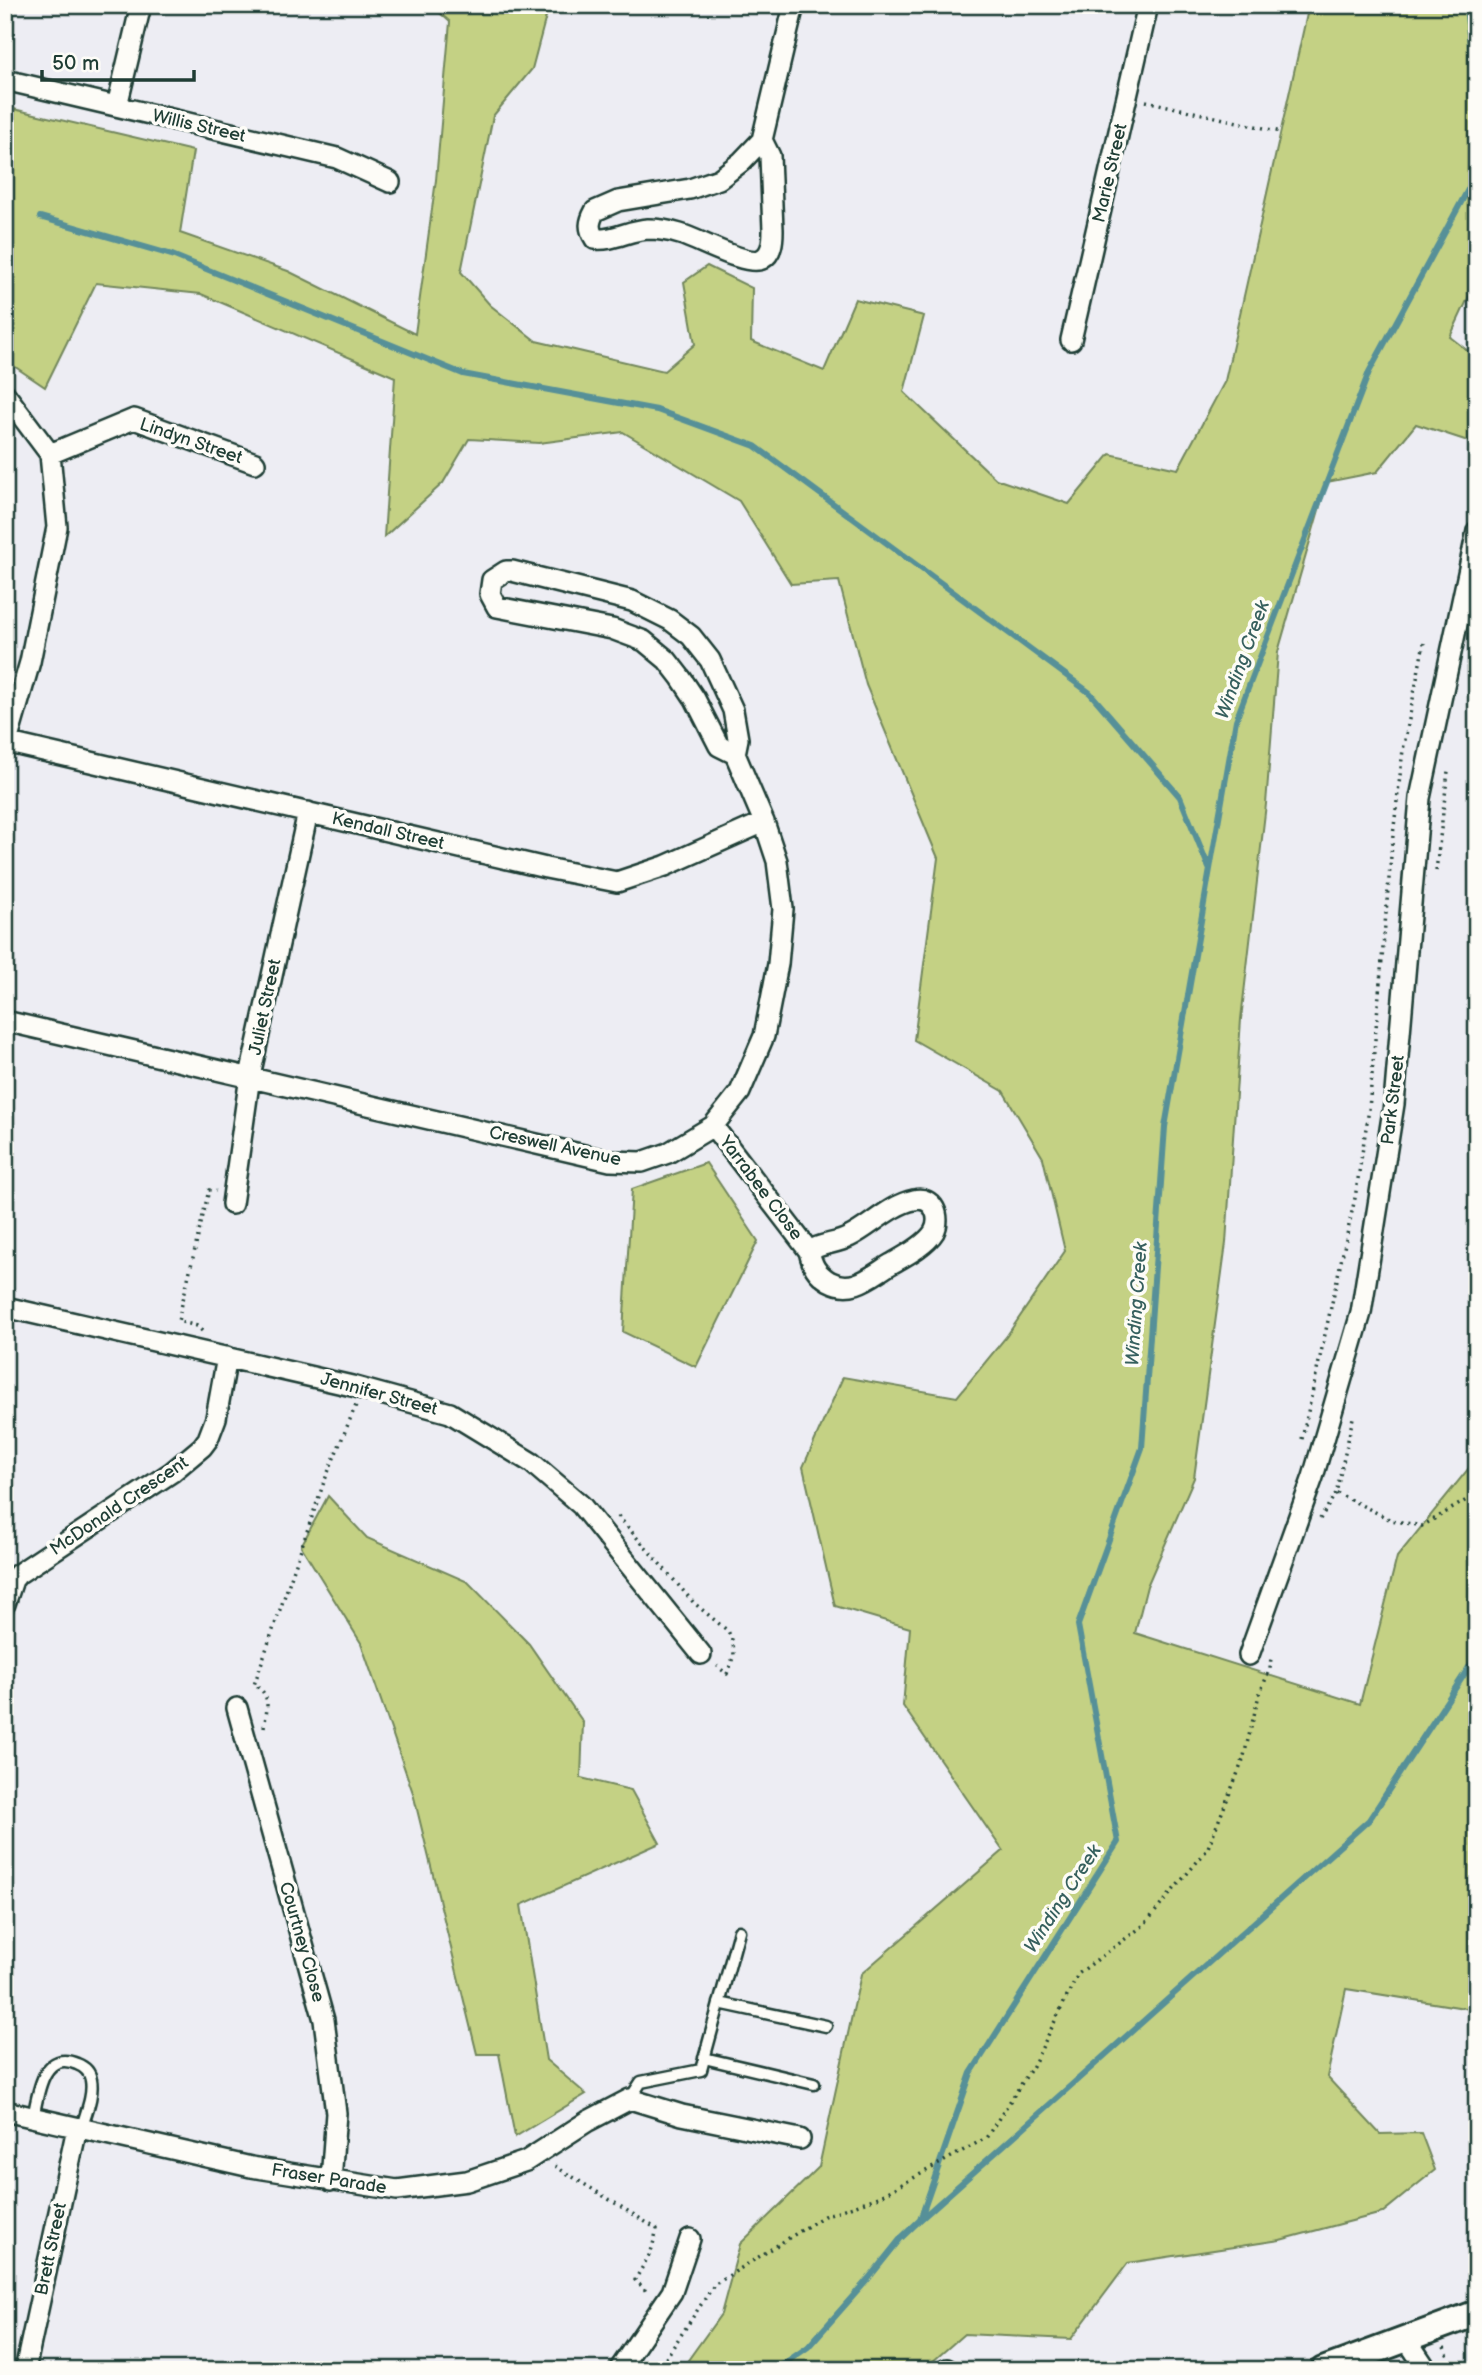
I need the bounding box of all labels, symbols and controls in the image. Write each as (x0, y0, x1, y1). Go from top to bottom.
scale bar (42, 38, 194, 82)
text: 50 m (52, 51, 99, 76)
street label: Willis Street (150, 105, 248, 147)
street label: Marie Street (1088, 121, 1132, 225)
street label: Lindyn Street (137, 414, 246, 469)
water label: Winding Creek (1211, 597, 1275, 722)
street label: Kendall Street (330, 808, 447, 854)
street label: Juliet Street (245, 957, 286, 1057)
street label: Park Street (1377, 1054, 1409, 1146)
street label: Creswell Avenue (487, 1122, 623, 1170)
street label: Yarrabee Close (714, 1131, 807, 1244)
water label: Winding Creek (1121, 1240, 1153, 1367)
street label: Jennifer Street (318, 1368, 440, 1420)
street label: McDonald Crescent (46, 1452, 192, 1560)
water label: Winding Creek (1019, 1840, 1107, 1957)
street label: Courtney Close (275, 1879, 329, 2005)
street label: Fraser Parade (270, 2160, 388, 2199)
street label: Brett Street (31, 2200, 71, 2297)

